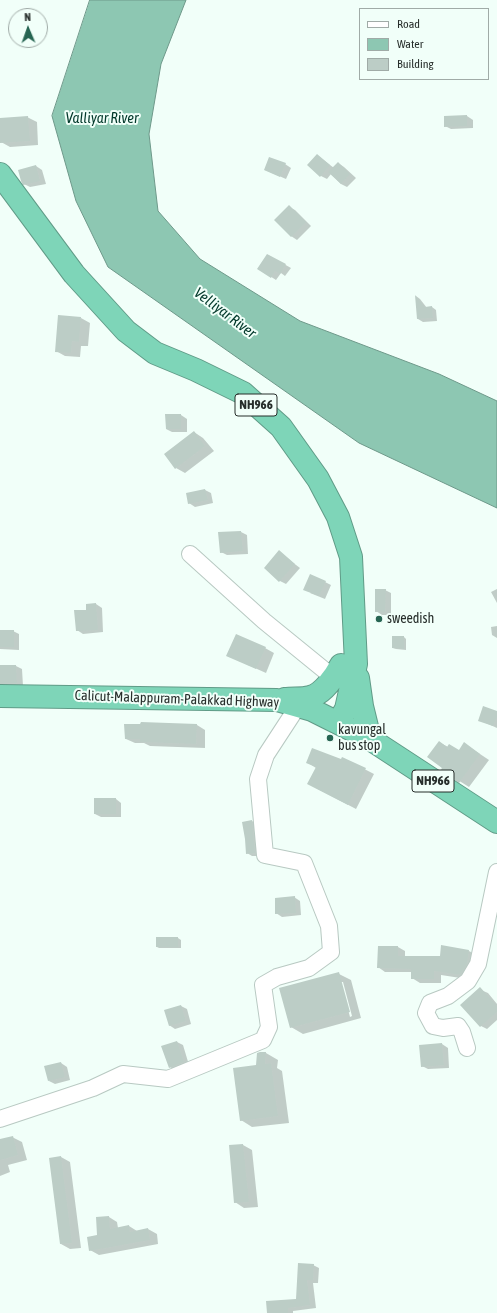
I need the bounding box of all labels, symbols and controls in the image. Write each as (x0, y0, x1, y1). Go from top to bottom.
north arrow (8, 8, 48, 48)
legend (359, 8, 489, 80)
text: N (24, 11, 31, 23)
text: Road (397, 17, 420, 31)
text: Water (397, 37, 423, 51)
text: Building (397, 57, 434, 71)
water label: Valliyar River (66, 109, 138, 127)
water label: Velliyar River (191, 284, 259, 342)
road number: NH966 (235, 394, 277, 416)
place label: sweedish (387, 611, 434, 627)
marker: sweedish (374, 614, 384, 624)
street label: Calicut-Malappuram-Palakkad Highway (74, 687, 280, 711)
place label: kavungal bus stop (338, 722, 386, 754)
marker: kavungal bus stop (325, 733, 335, 743)
road number: NH966 (412, 770, 454, 792)

